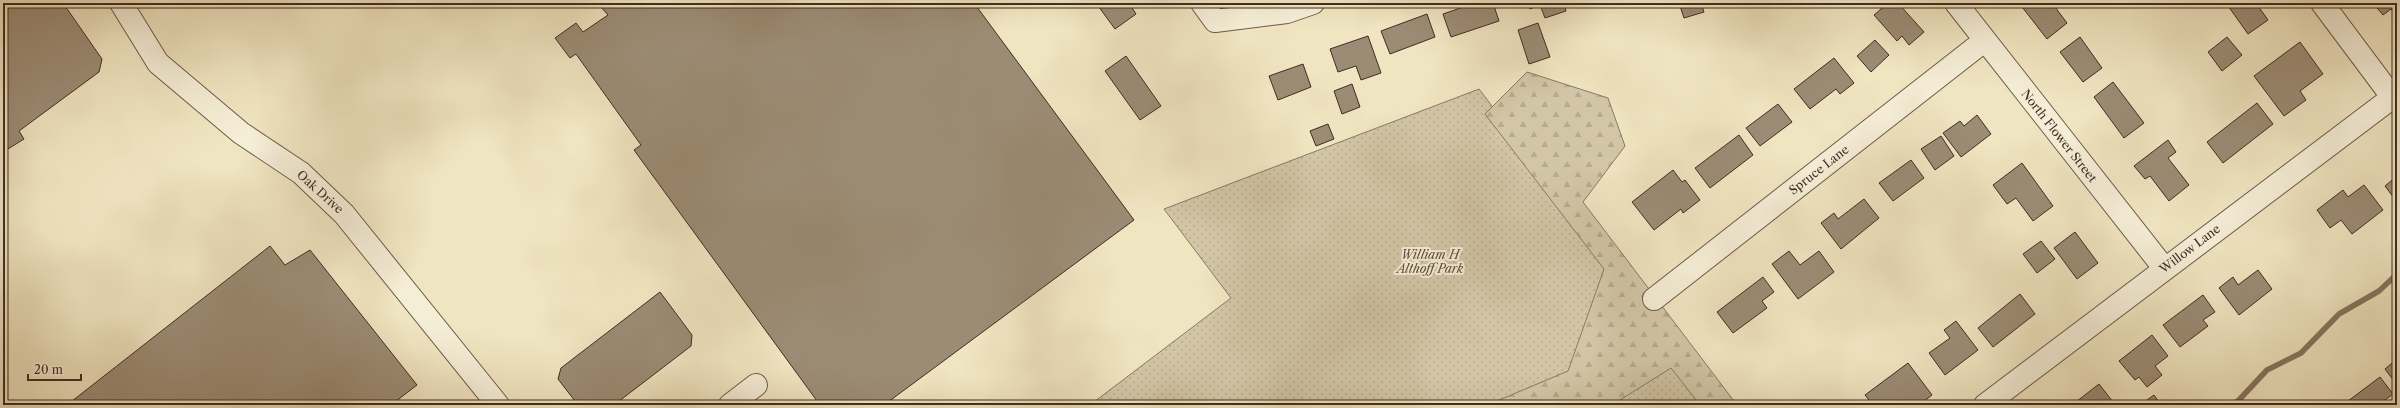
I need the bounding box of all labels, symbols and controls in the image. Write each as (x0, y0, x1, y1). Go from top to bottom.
street label: North Flower Street (2018, 86, 2101, 186)
street label: Spruce Lane (1786, 141, 1852, 198)
street label: Oak Drive (294, 167, 347, 217)
street label: Willow Lane (2156, 221, 2223, 277)
park label: William H Althoff Park (1395, 247, 1464, 276)
scale bar (28, 356, 81, 382)
text: 20 m (34, 362, 63, 377)

